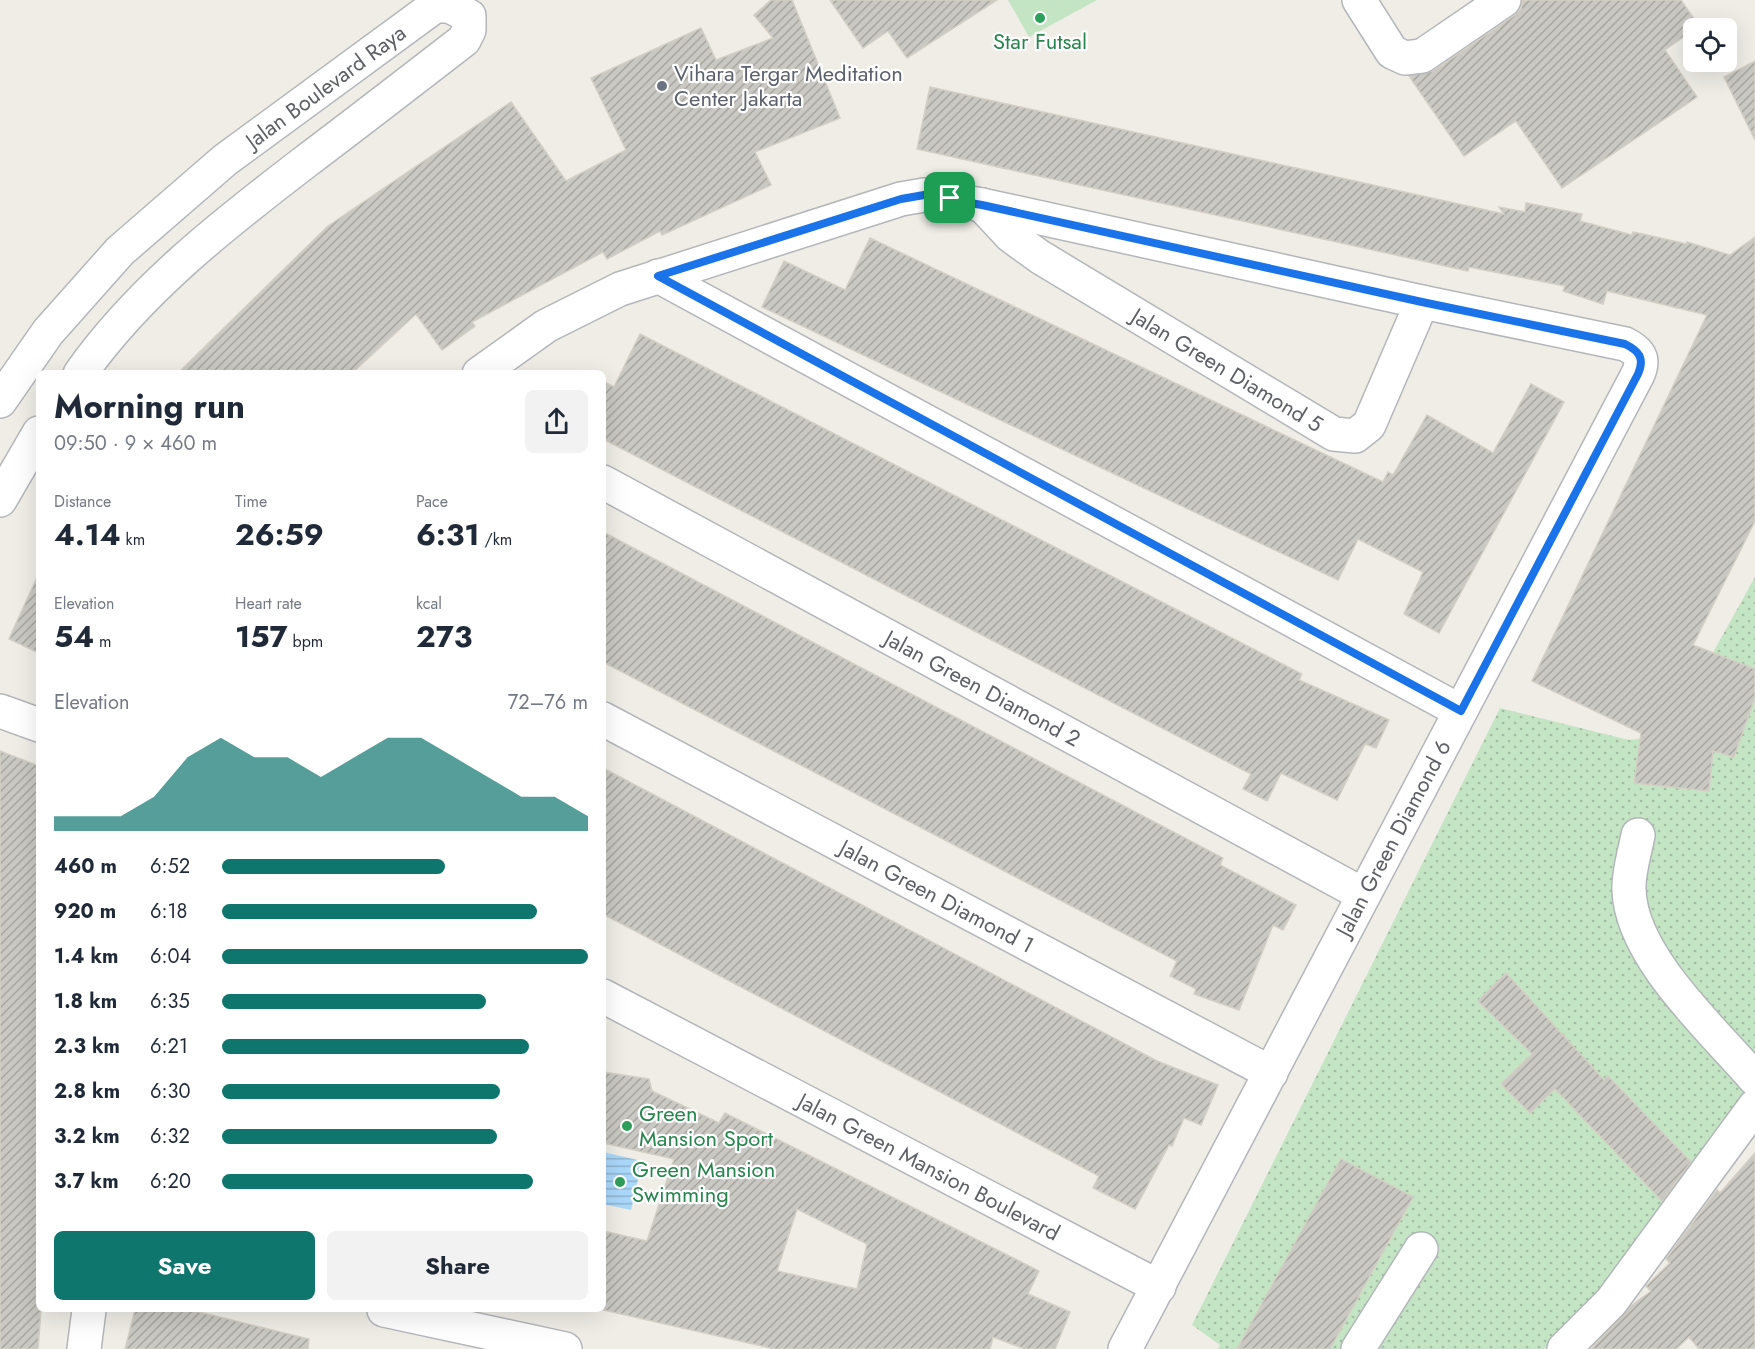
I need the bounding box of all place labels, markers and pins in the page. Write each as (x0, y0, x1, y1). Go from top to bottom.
marker: Star Futsal (1033, 11, 1047, 25)
place label: Star Futsal (993, 25, 1087, 57)
place label: Vihara Tergar Meditation Center Jakarta (674, 57, 903, 114)
marker: Vihara Tergar Meditation Center Jakarta (655, 79, 669, 93)
pin (924, 172, 975, 223)
place label: Green Mansion Sport (639, 1097, 774, 1154)
marker: Green Mansion Sport (620, 1119, 634, 1133)
place label: Green Mansion Swimming (632, 1153, 775, 1210)
marker: Green Mansion Swimming (613, 1175, 627, 1189)

